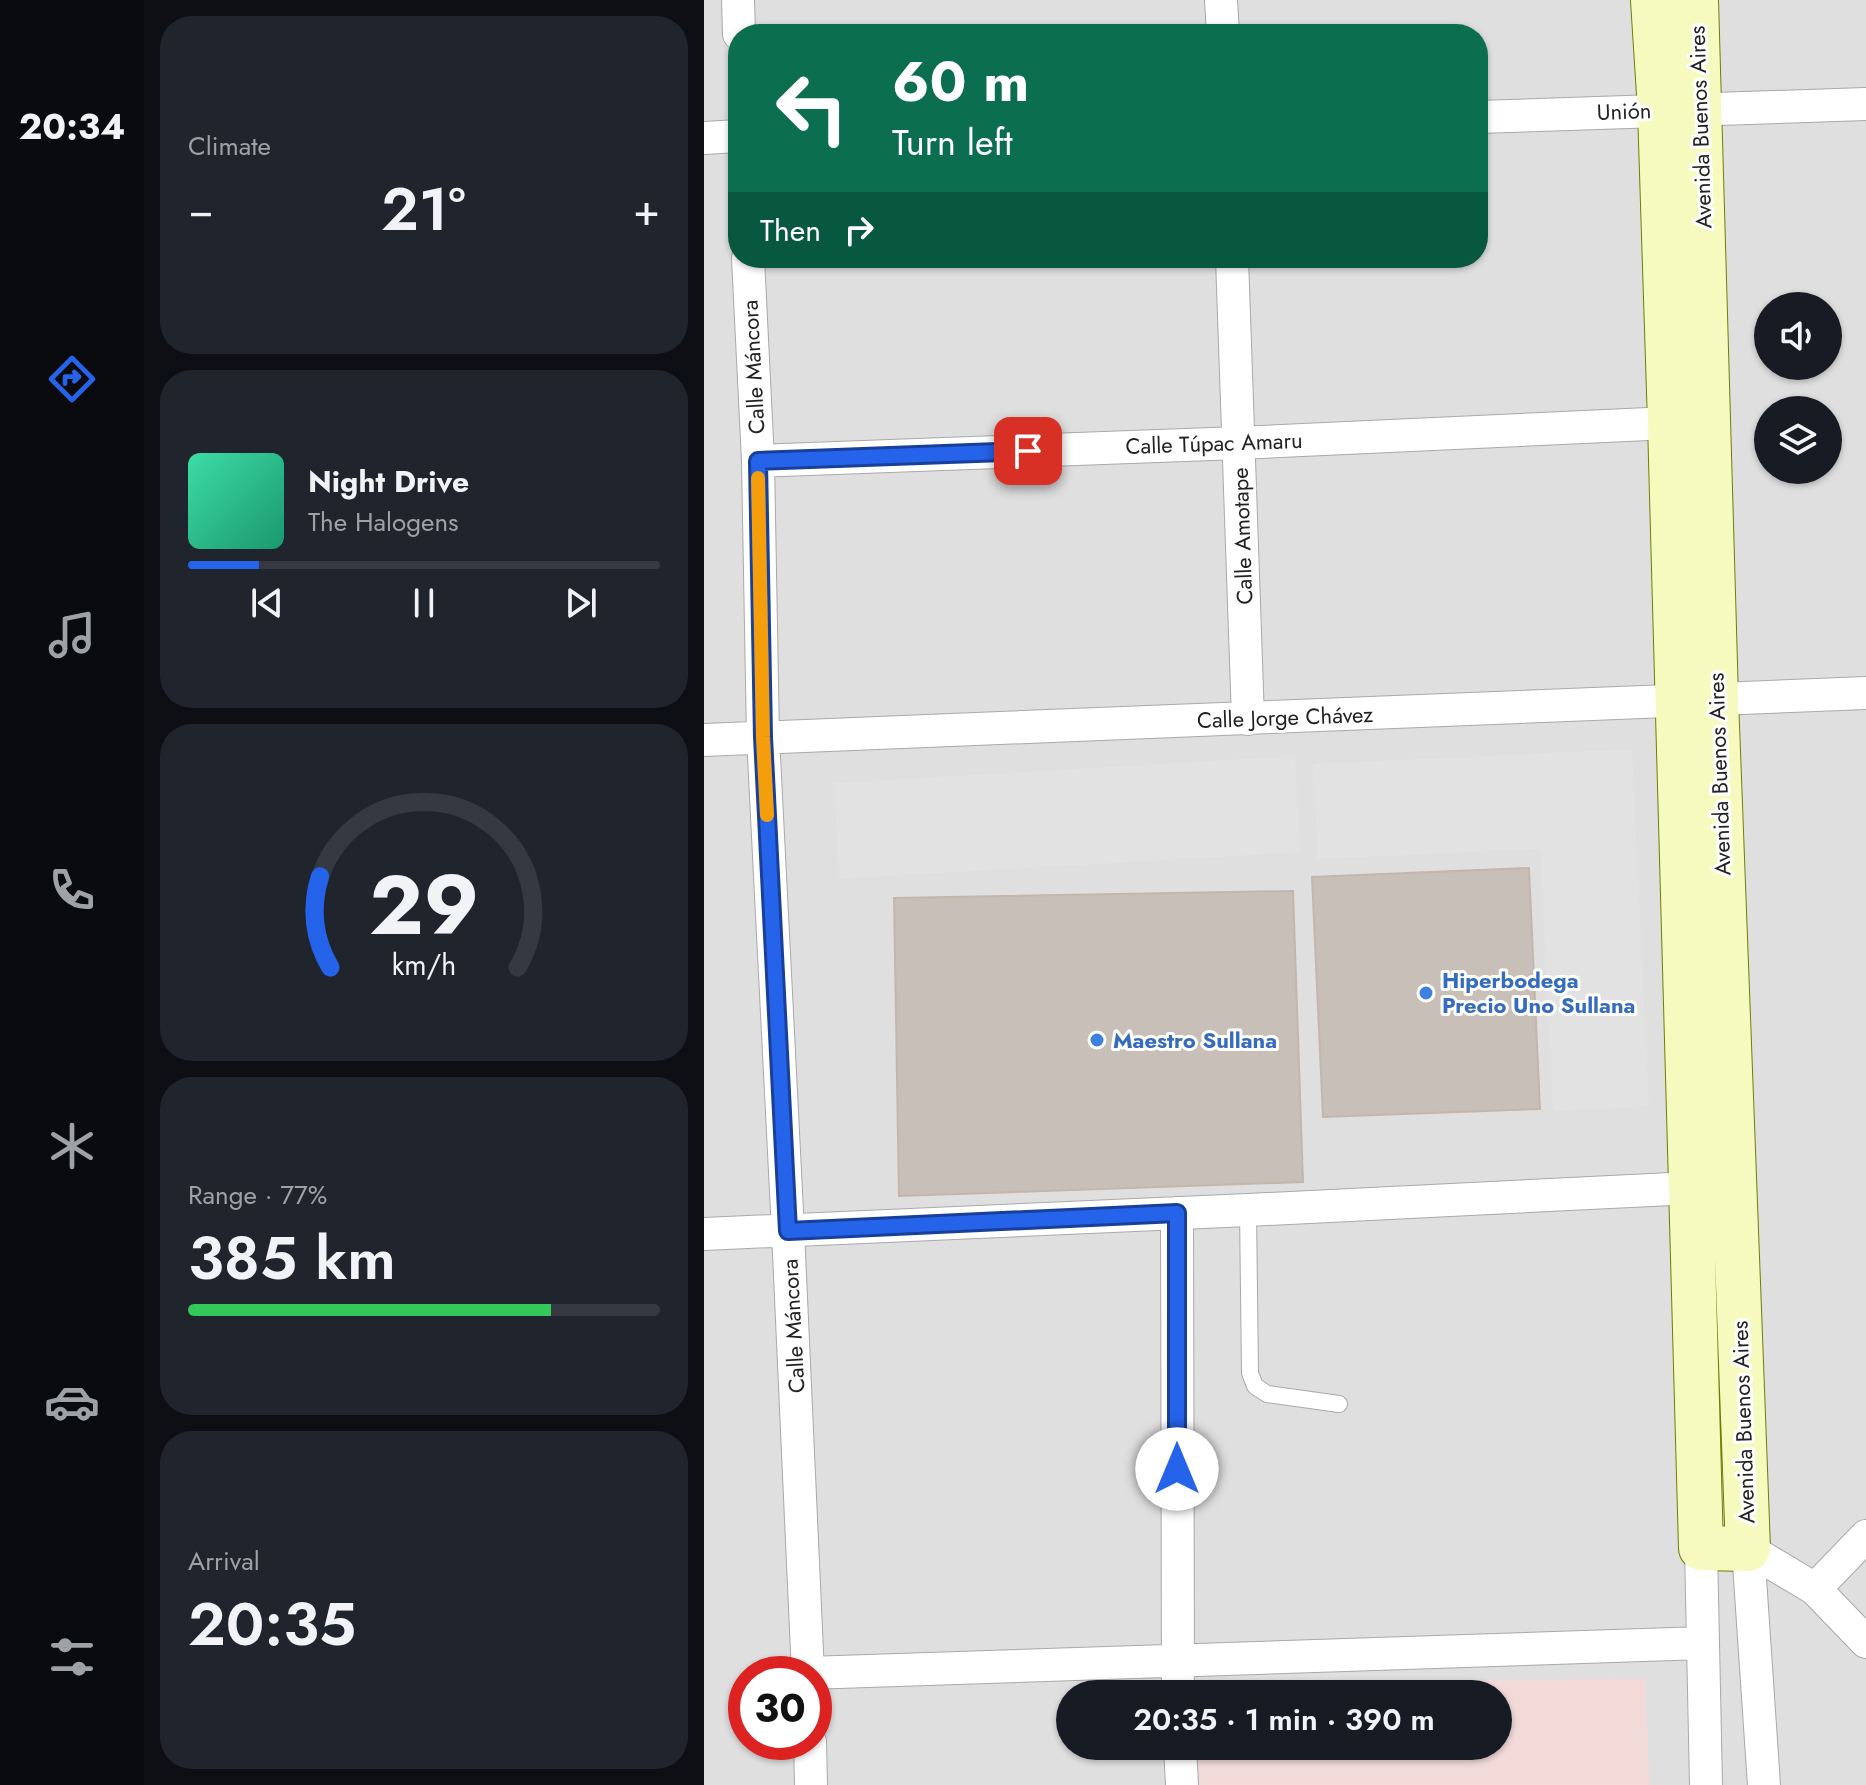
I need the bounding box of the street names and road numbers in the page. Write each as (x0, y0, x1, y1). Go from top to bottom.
street label: Avenida Buenos Aires (1680, 25, 1720, 229)
street label: Unión (1596, 94, 1652, 128)
street label: Calle Máncora (734, 299, 772, 435)
street label: Calle Túpac Amaru (1125, 424, 1303, 462)
street label: Calle Amotape (1224, 467, 1260, 605)
street label: Avenida Buenos Aires (1699, 672, 1739, 876)
street label: Calle Jorge Chávez (1196, 698, 1374, 736)
street label: Calle Máncora (774, 1258, 812, 1394)
street label: Avenida Buenos Aires (1723, 1320, 1763, 1524)

